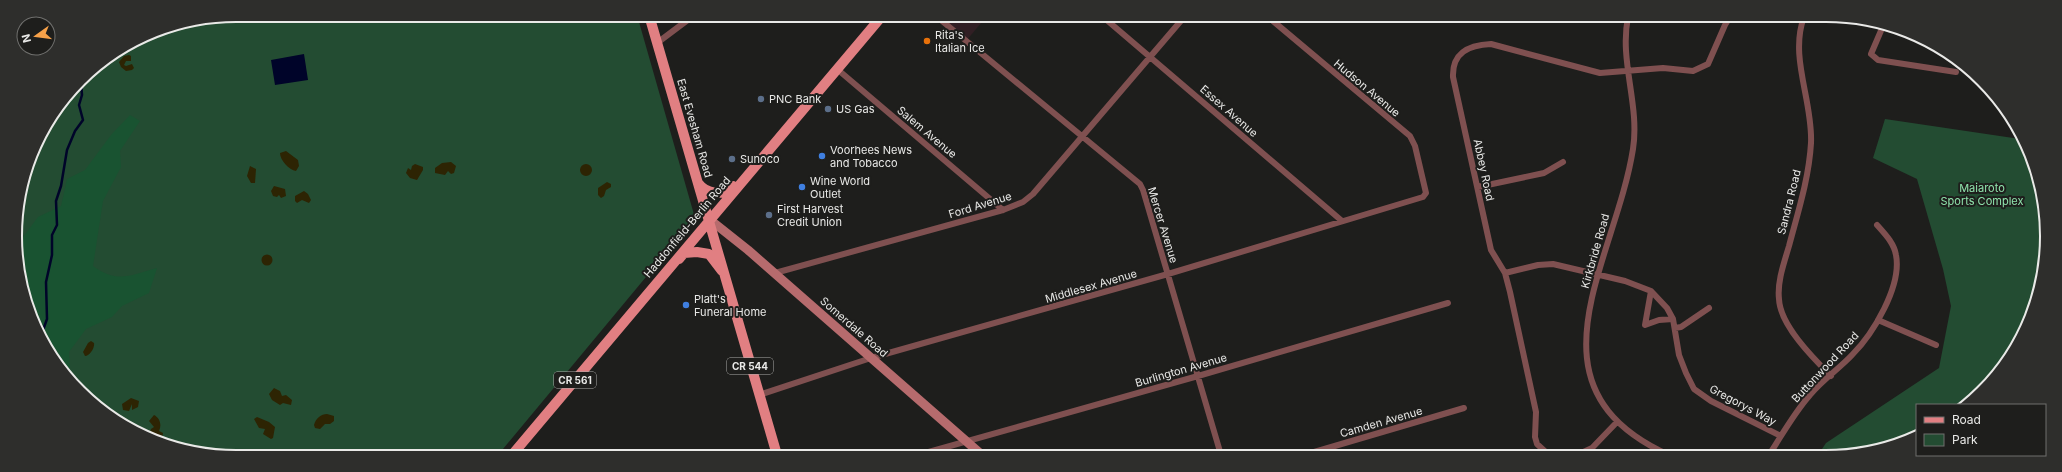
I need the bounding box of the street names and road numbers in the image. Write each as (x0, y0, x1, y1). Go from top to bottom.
street label: Hudson Avenue (1331, 56, 1403, 120)
street label: East Evesham Road (674, 77, 716, 179)
street label: Essex Avenue (1197, 82, 1261, 140)
street label: Salem Avenue (894, 103, 960, 161)
street label: Abbey Road (1471, 138, 1497, 202)
street label: Sandra Road (1774, 168, 1804, 236)
street label: Haddonfield-Berlin Road (641, 174, 733, 280)
street label: Mercer Avenue (1145, 185, 1181, 265)
street label: Ford Avenue (947, 189, 1013, 221)
street label: Kirkbride Road (1578, 212, 1612, 290)
street label: Middlesex Avenue (1043, 266, 1139, 306)
street label: Somerdale Road (817, 294, 891, 360)
street label: Buttonwood Road (1789, 329, 1861, 405)
street label: Burlington Avenue (1133, 350, 1229, 390)
road number: CR 544 (727, 358, 773, 374)
road number: CR 561 (554, 372, 596, 388)
street label: Gregorys Way (1707, 381, 1779, 429)
street label: Camden Avenue (1338, 404, 1424, 440)

